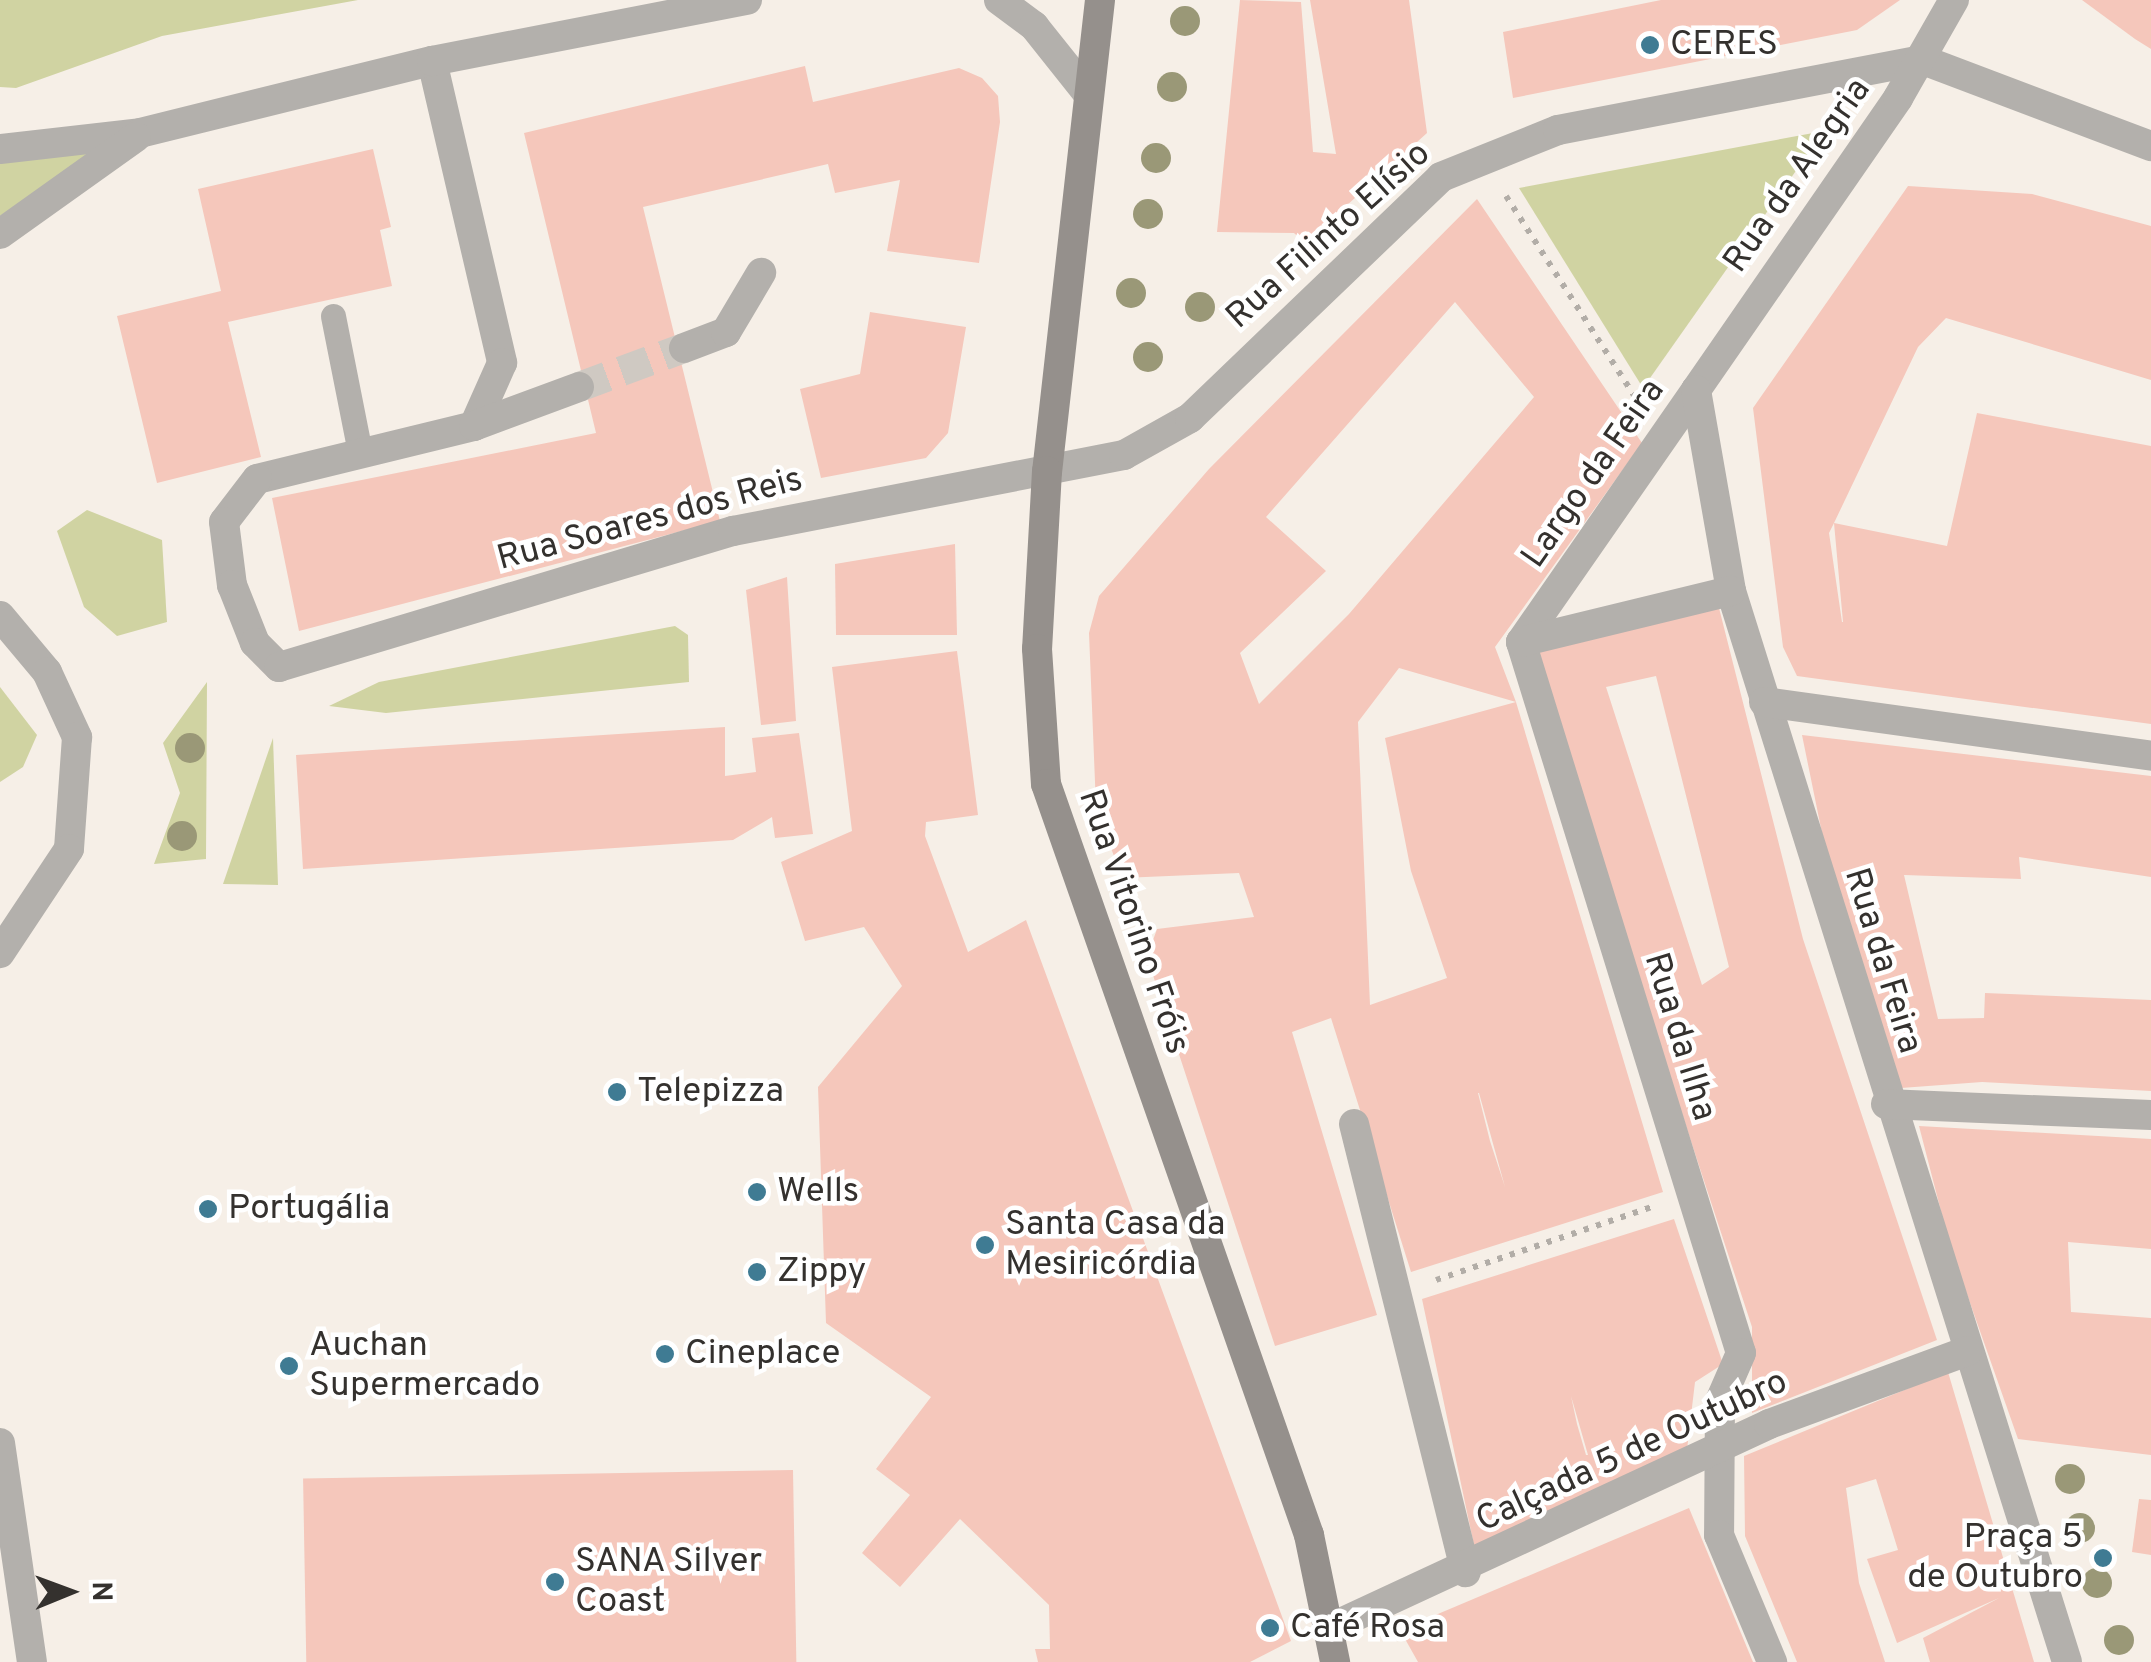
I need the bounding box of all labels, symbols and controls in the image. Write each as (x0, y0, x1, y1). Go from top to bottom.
place label: CERES (1670, 24, 1778, 66)
marker: CERES (1639, 34, 1661, 56)
street label: Rua da Alegria (1715, 70, 1881, 282)
street label: Rua Filinto Elísio (1218, 134, 1440, 338)
street label: Largo da Feira (1514, 372, 1674, 576)
street label: Rua Soares dos Reis (493, 459, 807, 581)
street label: Rua Vitorino Fróis (1068, 784, 1198, 1060)
street label: Rua da Feira (1834, 863, 1930, 1059)
street label: Rua da Ilha (1634, 948, 1724, 1126)
place label: Telepizza (637, 1071, 784, 1113)
marker: Telepizza (606, 1081, 628, 1103)
place label: Wells (777, 1171, 859, 1213)
marker: Wells (746, 1181, 768, 1203)
place label: Portugália (228, 1188, 390, 1230)
marker: Portugália (197, 1198, 219, 1220)
place label: Santa Casa da Mesiricórdia (1005, 1204, 1225, 1286)
marker: Santa Casa da Mesiricórdia (974, 1234, 996, 1256)
place label: Zippy (777, 1251, 866, 1293)
marker: Zippy (746, 1261, 768, 1283)
place label: Auchan Supermercado (309, 1325, 540, 1407)
place label: Cineplace (685, 1333, 840, 1375)
marker: Cineplace (654, 1343, 676, 1365)
marker: Auchan Supermercado (278, 1355, 300, 1377)
street label: Calçada 5 de Outubro (1470, 1361, 1794, 1543)
place label: Praça 5 de Outubro (1907, 1517, 2083, 1599)
place label: SANA Silver Coast (575, 1541, 764, 1623)
north arrow (20, 1542, 120, 1642)
marker: Praça 5 de Outubro (2092, 1547, 2114, 1569)
marker: SANA Silver Coast (544, 1571, 566, 1593)
text: N (82, 1581, 118, 1602)
place label: Café Rosa (1290, 1607, 1445, 1649)
marker: Café Rosa (1259, 1617, 1281, 1639)

